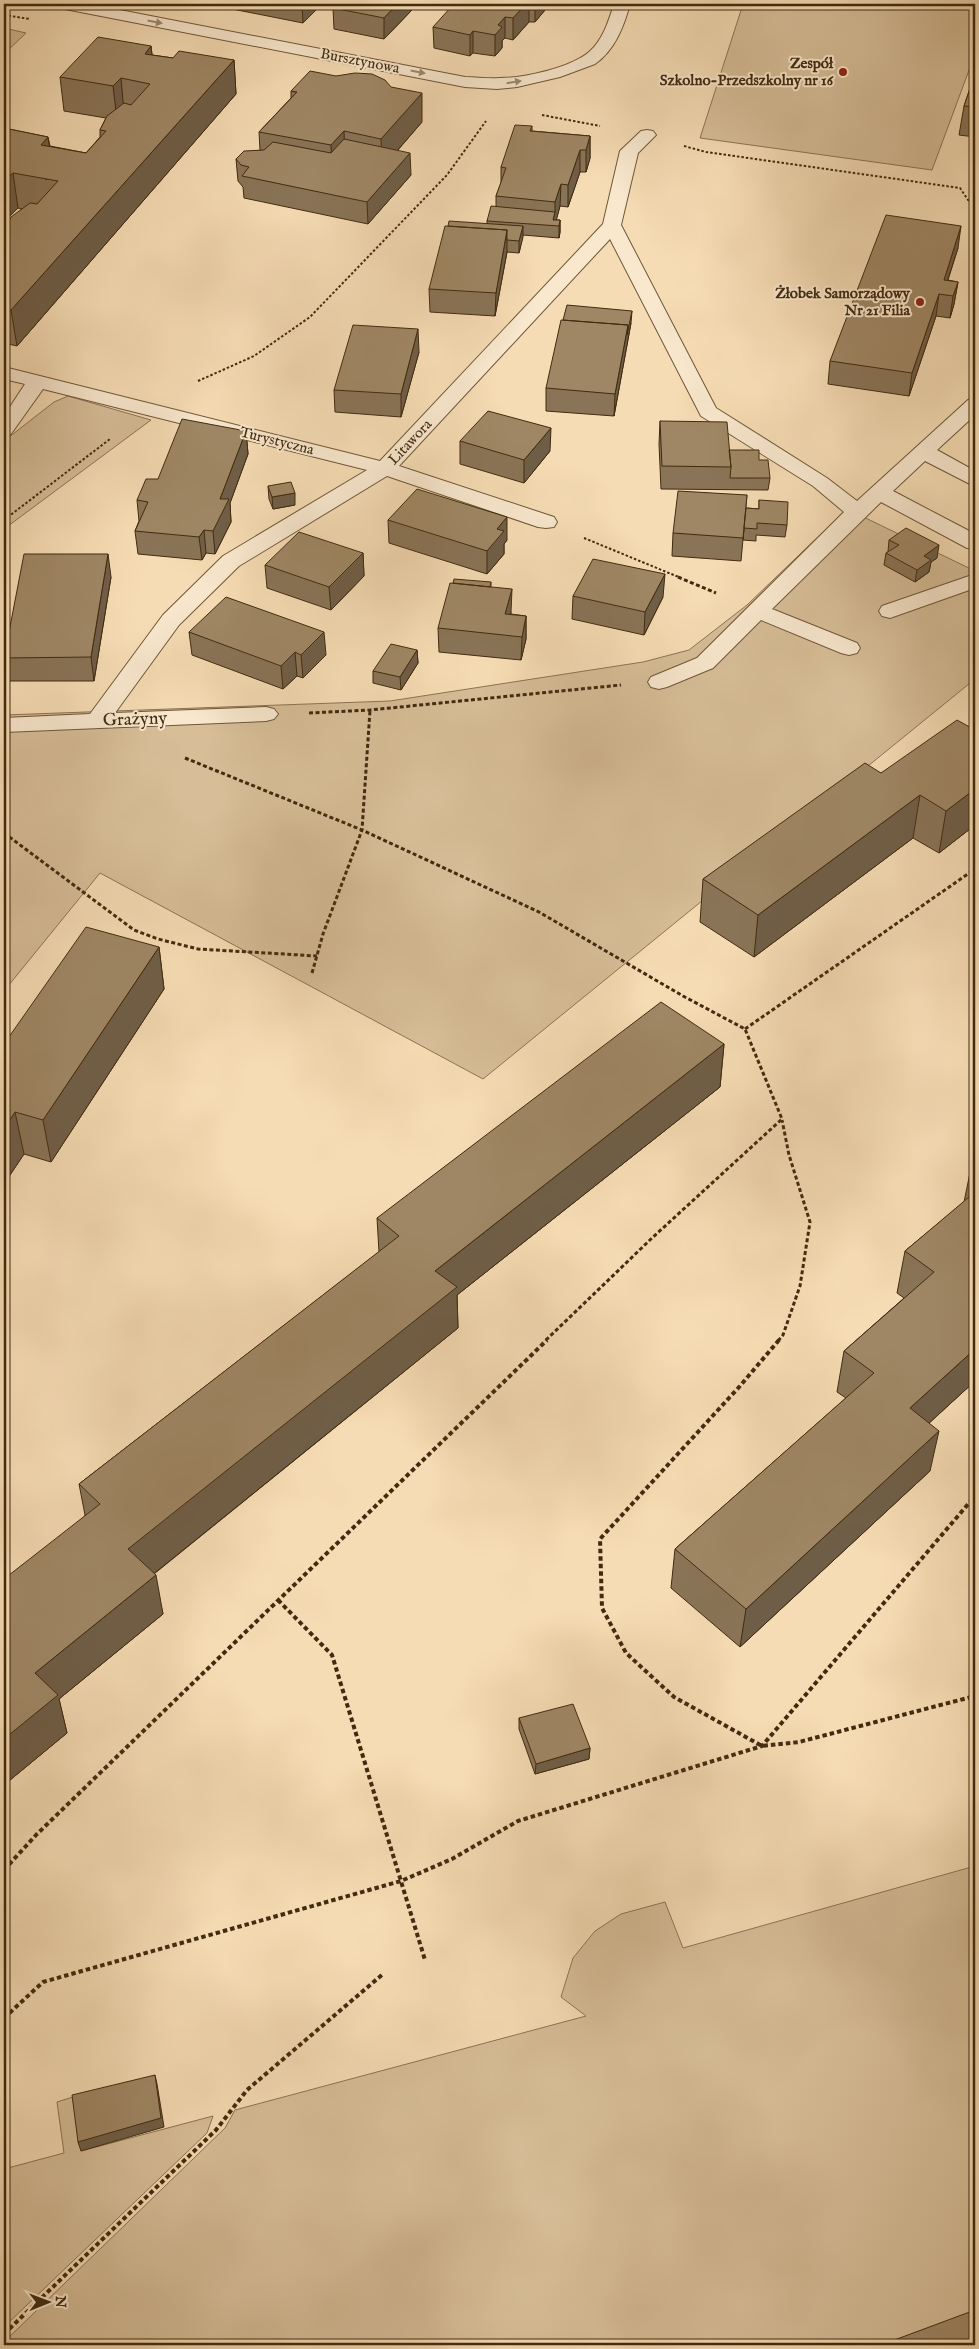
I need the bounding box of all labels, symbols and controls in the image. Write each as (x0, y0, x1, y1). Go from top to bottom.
one-way arrow (147, 18, 162, 26)
street label: Bursztynowa (319, 44, 402, 78)
place label: Zespół Szkolno-Przedszkolny nr 16 (660, 54, 834, 90)
marker: Zespół Szkolno-Przedszkolny nr 16 (837, 66, 849, 78)
one-way arrow (410, 69, 426, 77)
one-way arrow (506, 77, 522, 85)
place label: Żłobek Samorządowy Nr 21 Filia (775, 284, 911, 320)
marker: Żłobek Samorządowy Nr 21 Filia (914, 296, 926, 308)
street label: Litawora (384, 415, 436, 469)
street label: Turystyczna (238, 423, 317, 460)
street label: Grażyny (103, 707, 168, 733)
north arrow (22, 2276, 72, 2326)
text: N (51, 2295, 69, 2308)

